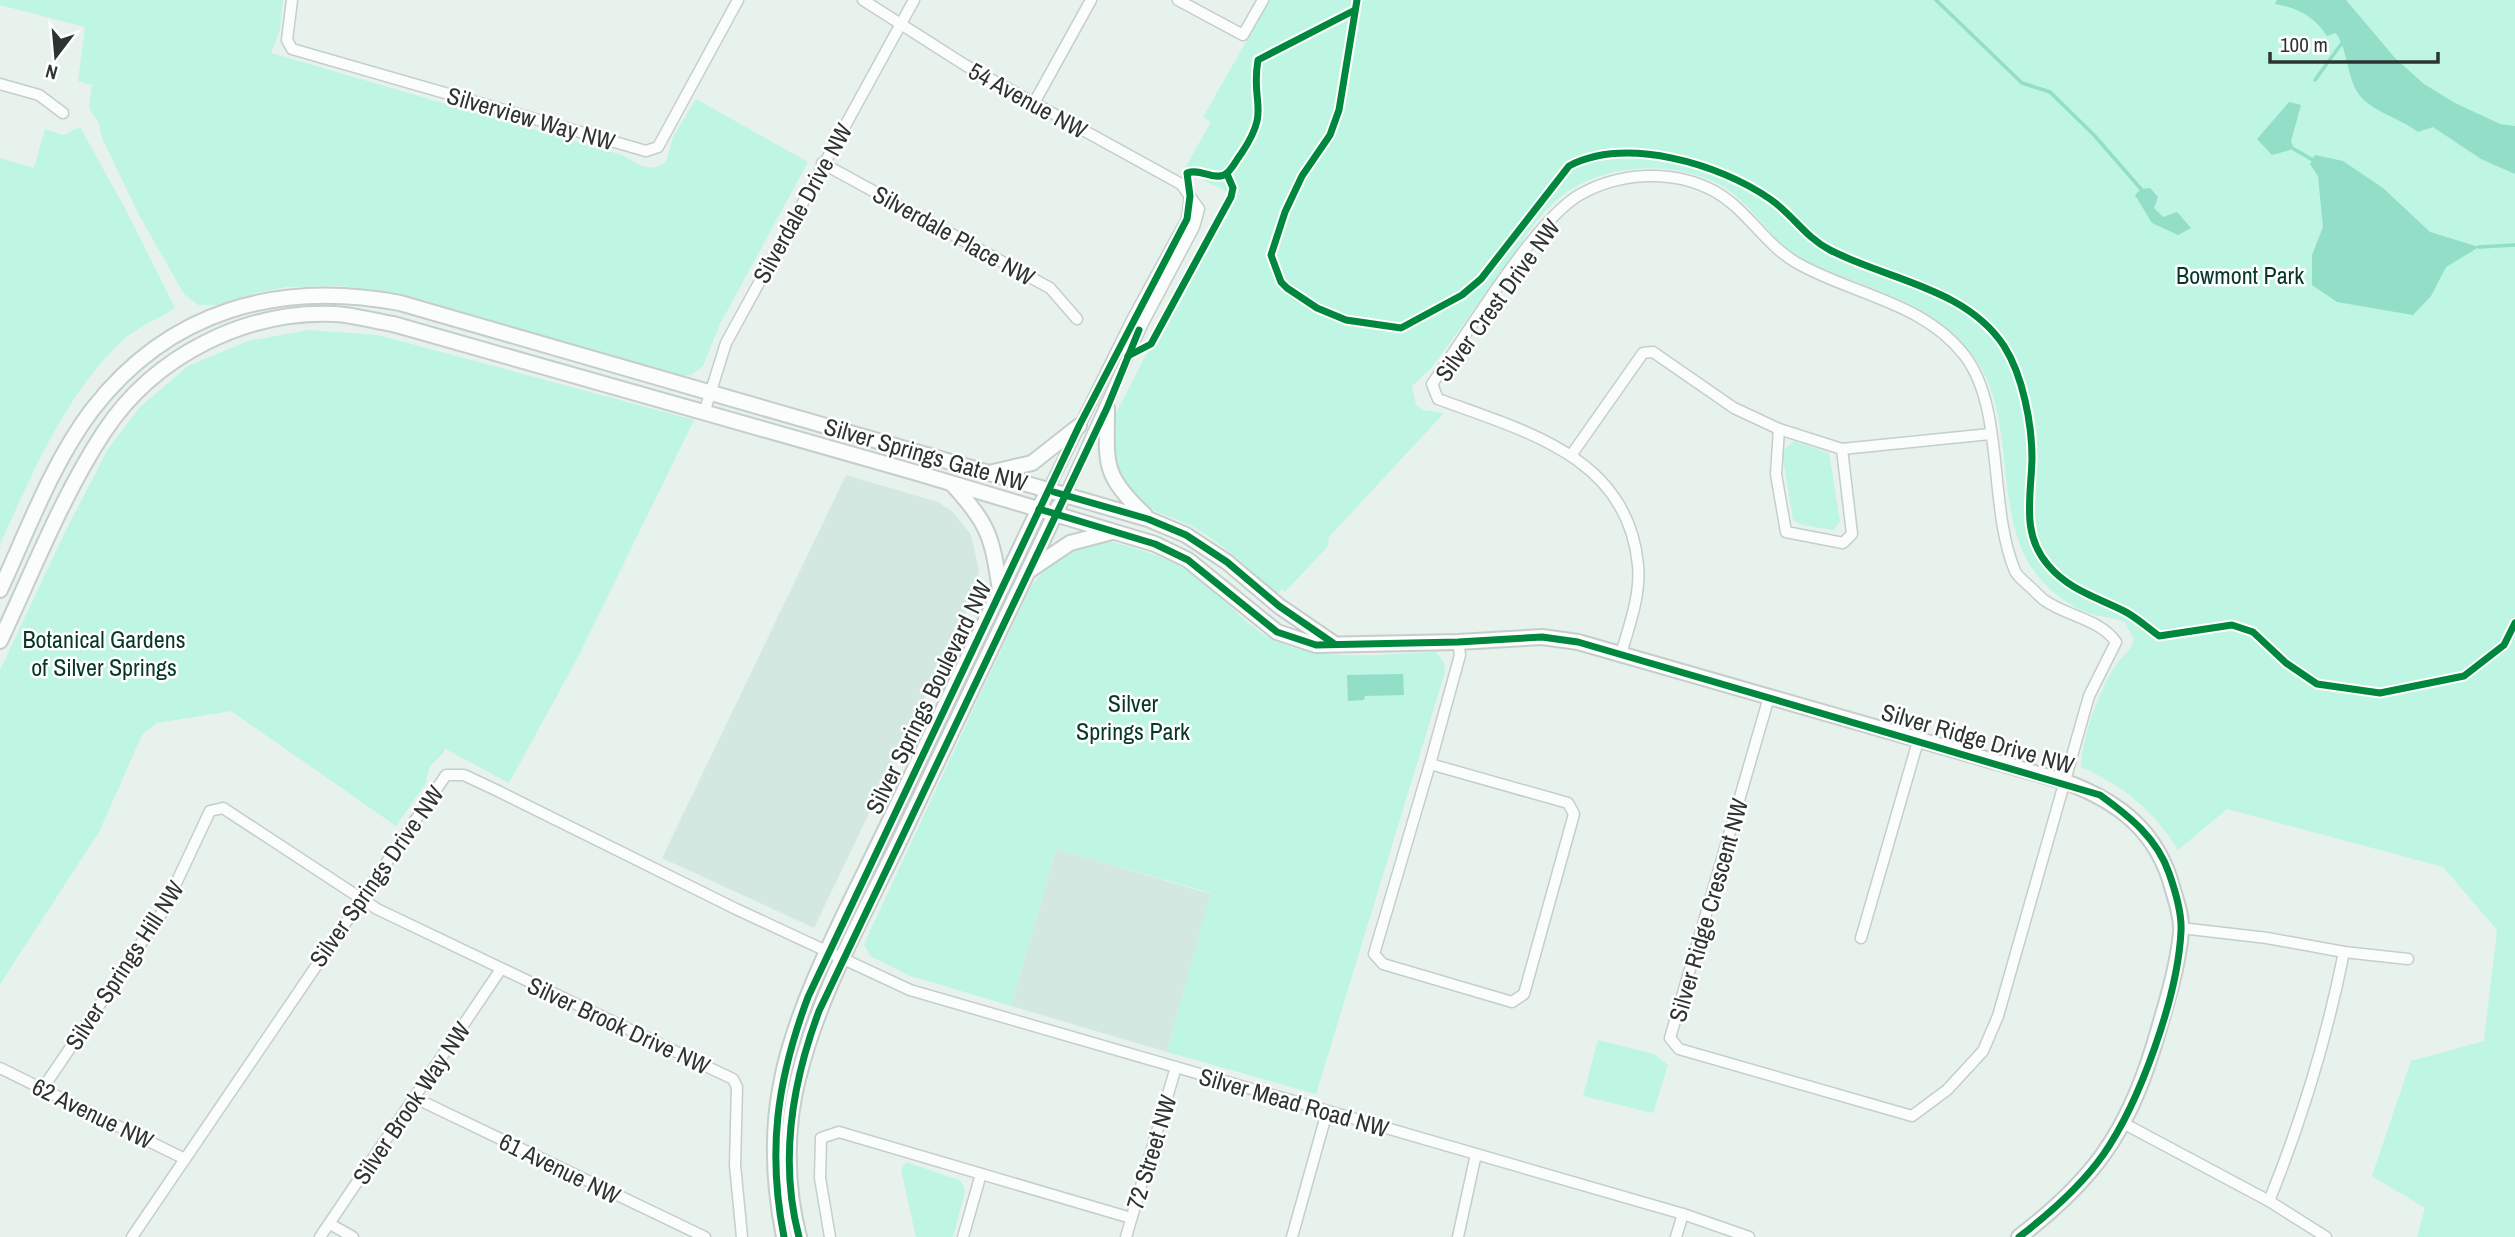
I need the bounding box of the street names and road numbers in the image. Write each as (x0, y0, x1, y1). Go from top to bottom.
street label: 54 Avenue NW (963, 54, 1093, 146)
street label: Silverview Way NW (443, 79, 619, 157)
street label: Silverdale Drive NW (745, 117, 859, 289)
street label: Silverdale Place NW (867, 177, 1041, 293)
street label: Silver Crest Drive NW (1427, 212, 1567, 388)
street label: Silver Springs Gate NW (821, 410, 1032, 498)
street label: Silver Springs Boulevard NW (858, 575, 999, 819)
street label: Silver Ridge Drive NW (1878, 695, 2078, 781)
street label: Silver Springs Drive NW (301, 779, 451, 973)
street label: Silver Ridge Crescent NW (1661, 794, 1755, 1025)
street label: Silver Springs Hill NW (57, 874, 191, 1056)
street label: Silver Brook Drive NW (523, 969, 716, 1082)
street label: Silver Brook Way NW (345, 1015, 477, 1191)
street label: Silver Mead Road NW (1195, 1060, 1393, 1144)
street label: 62 Avenue NW (27, 1070, 159, 1156)
street label: 72 Street NW (1118, 1090, 1184, 1213)
street label: 61 Avenue NW (494, 1125, 626, 1211)

